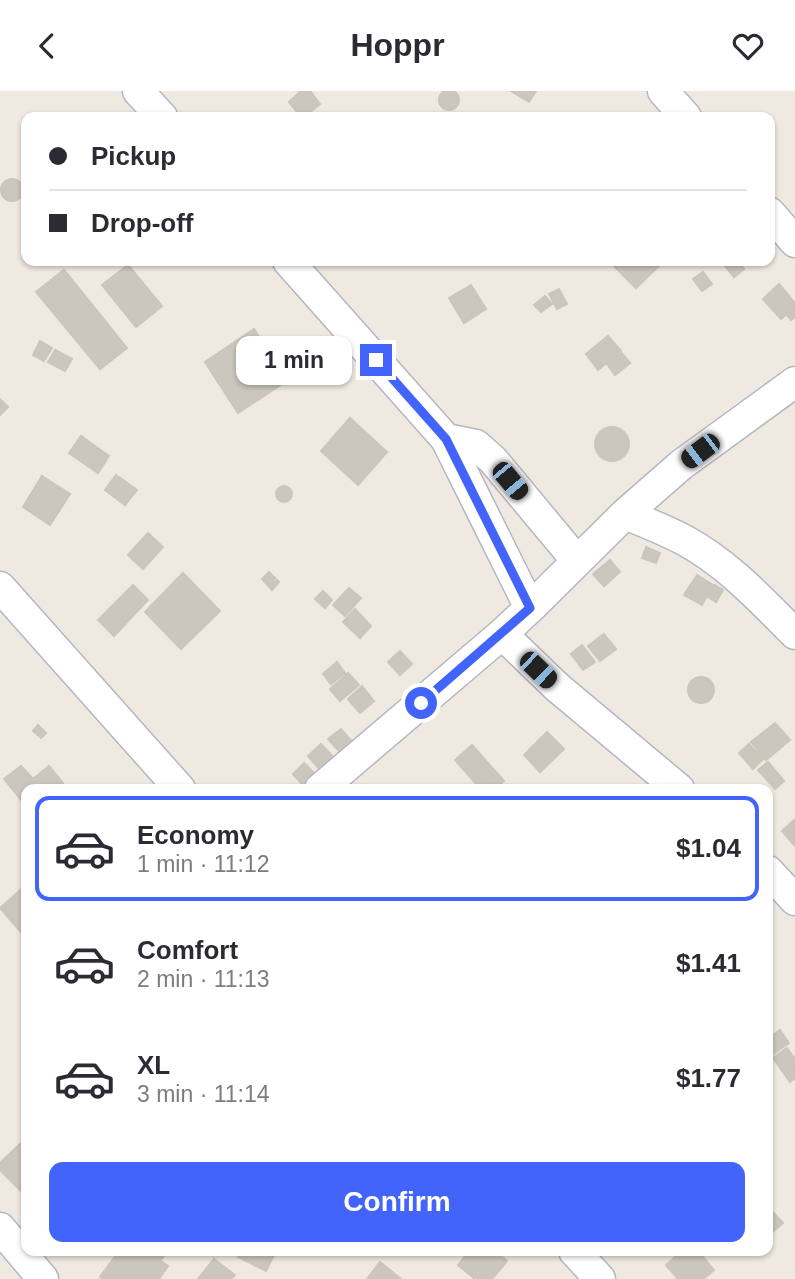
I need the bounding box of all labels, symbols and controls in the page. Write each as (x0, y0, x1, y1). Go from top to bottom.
icon: back (28, 27, 66, 65)
text: Hoppr (350, 27, 445, 63)
icon: heart (729, 27, 767, 65)
text: Pickup (91, 141, 176, 171)
text: Drop-off (91, 208, 194, 238)
callout: 1 min (236, 335, 352, 385)
route end (360, 344, 392, 376)
text: 1 min (264, 347, 324, 373)
car (677, 430, 724, 472)
car (489, 458, 532, 504)
car (516, 648, 561, 692)
route start (405, 687, 437, 719)
icon: car (53, 817, 116, 880)
text: Economy (137, 820, 254, 850)
text: $1.04 (676, 833, 741, 863)
text: 1 min · 11:12 (137, 851, 270, 877)
icon: car (53, 932, 116, 995)
text: Comfort (137, 935, 238, 965)
text: $1.41 (676, 948, 741, 978)
text: 2 min · 11:13 (137, 966, 270, 992)
icon: car (53, 1047, 116, 1110)
text: XL (137, 1050, 170, 1080)
text: $1.77 (676, 1063, 741, 1093)
text: 3 min · 11:14 (137, 1081, 270, 1107)
button: Confirm (49, 1162, 745, 1242)

